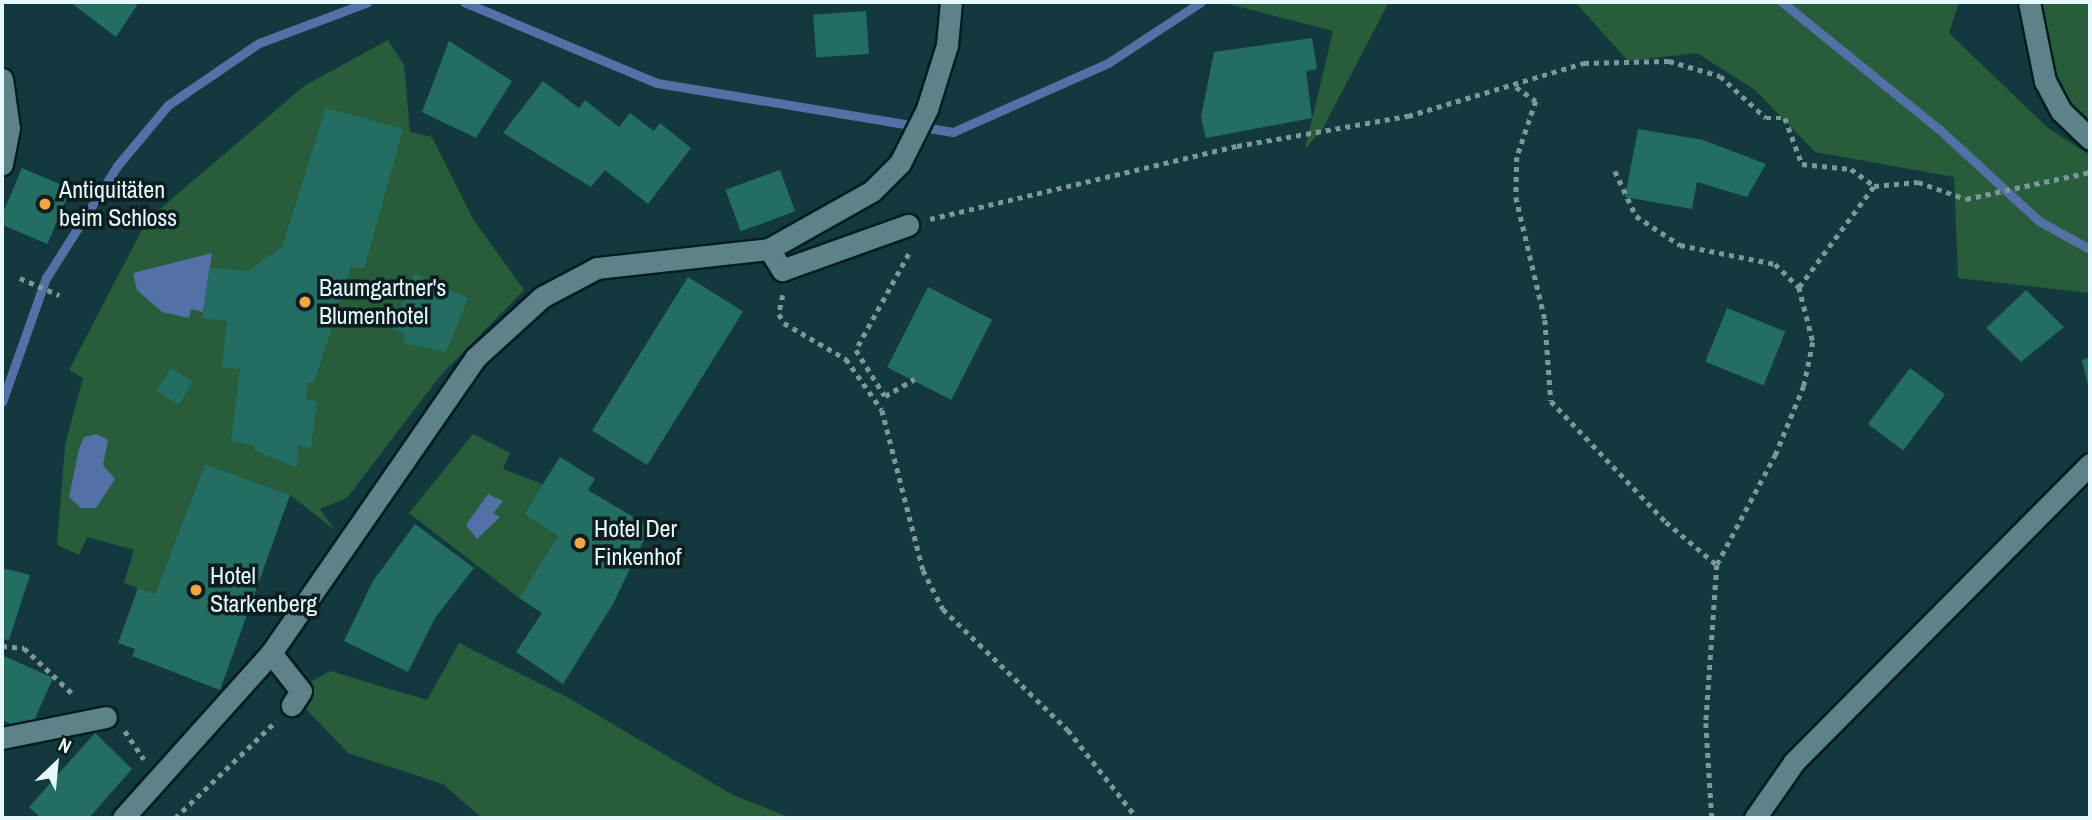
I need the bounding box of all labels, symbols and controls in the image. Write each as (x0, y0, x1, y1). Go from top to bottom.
place label: Antiquitäten beim Schloss (59, 176, 177, 232)
marker: Antiquitäten beim Schloss (37, 196, 53, 212)
place label: Baumgartner's Blumenhotel (319, 274, 446, 330)
marker: Baumgartner's Blumenhotel (297, 294, 313, 310)
place label: Hotel Der Finkenhof (594, 515, 682, 571)
marker: Hotel Der Finkenhof (572, 535, 588, 551)
place label: Hotel Starkenberg (210, 562, 317, 618)
marker: Hotel Starkenberg (188, 582, 204, 598)
north arrow (21, 729, 91, 799)
text: N (54, 731, 76, 759)

